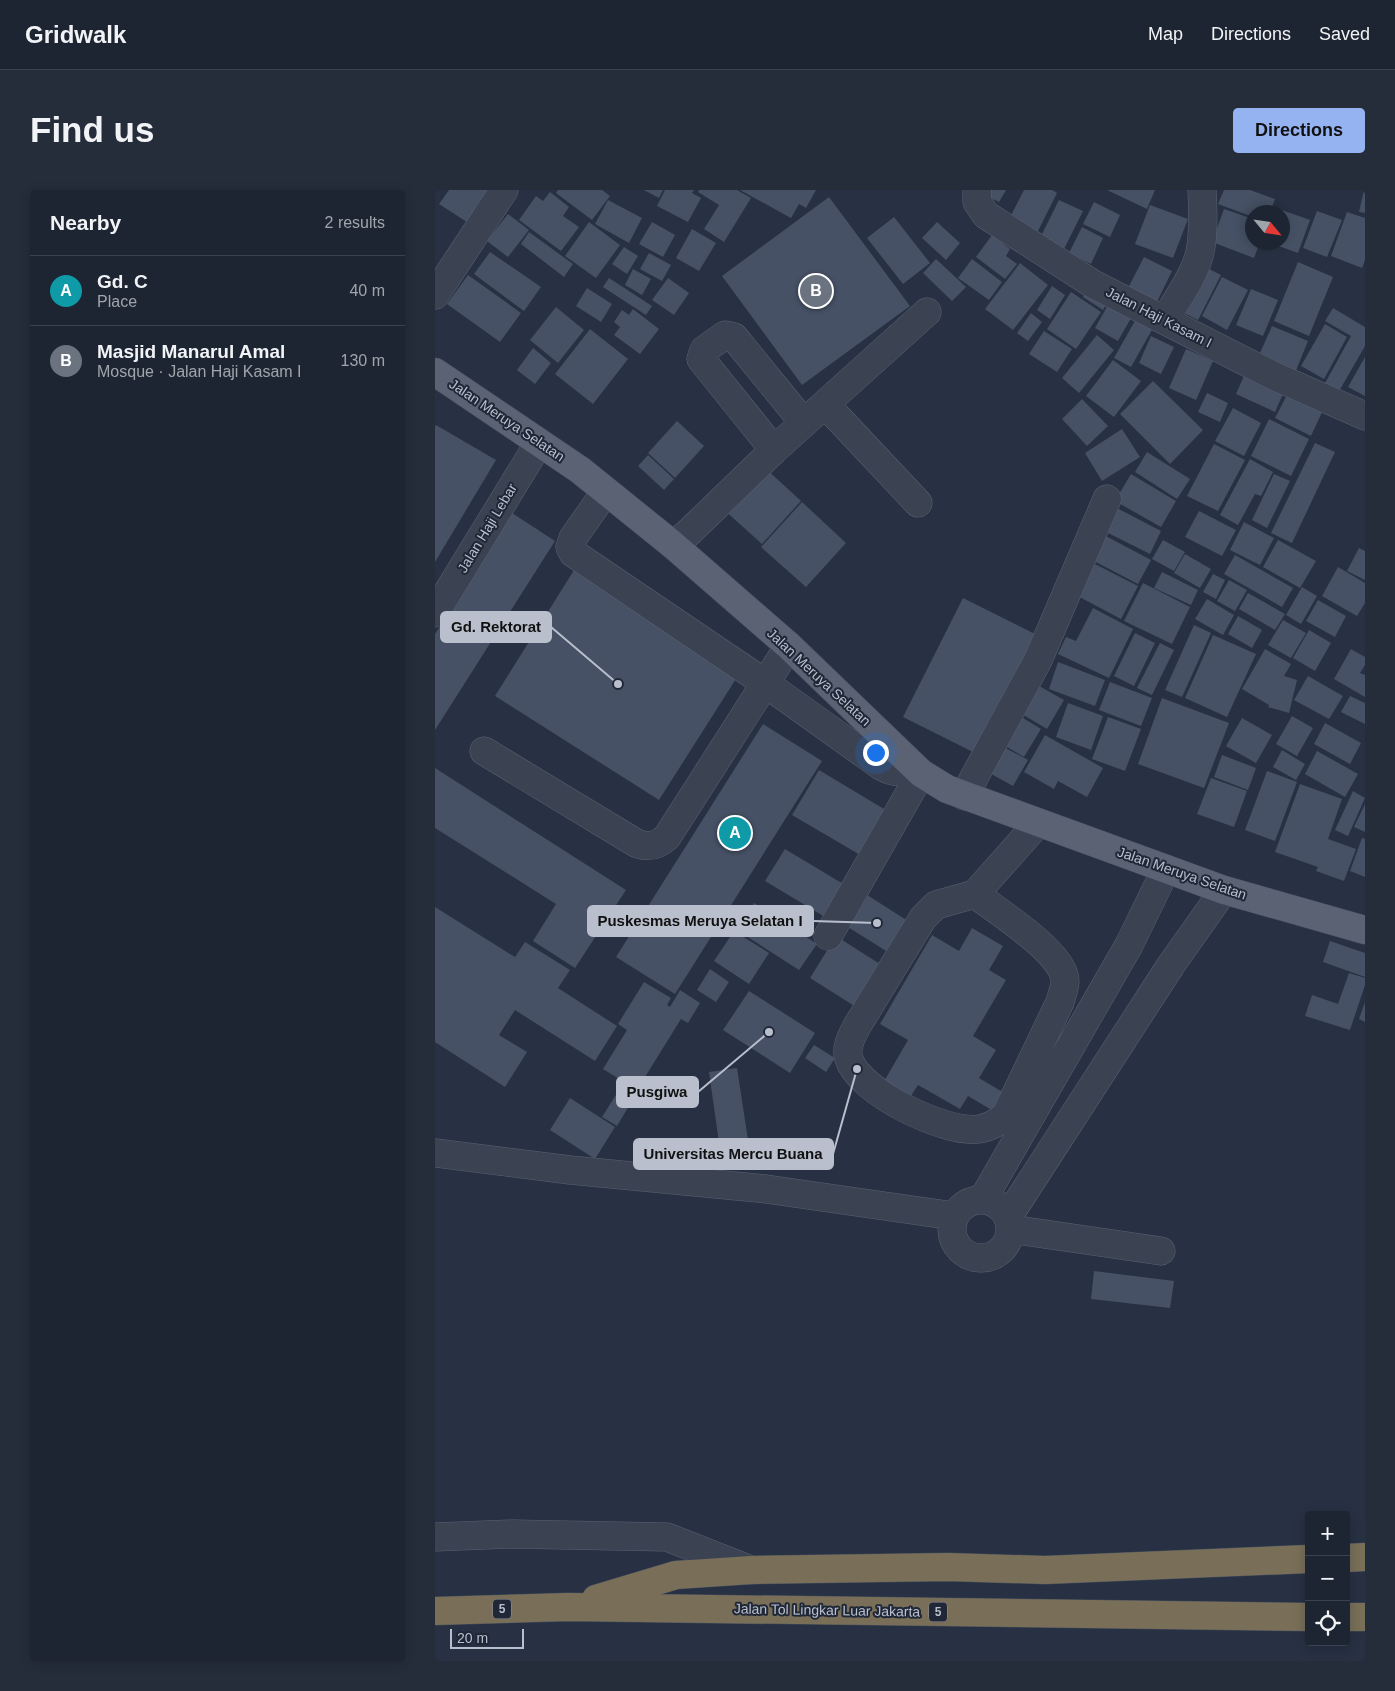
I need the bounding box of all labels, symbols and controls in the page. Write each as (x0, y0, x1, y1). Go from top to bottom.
text: Gridwalk (25, 21, 126, 48)
text: Map (1148, 24, 1183, 44)
text: Directions (1211, 24, 1291, 44)
text: Saved (1319, 24, 1370, 44)
button: Directions (1233, 108, 1365, 153)
text: Find us (30, 110, 154, 149)
north arrow (1245, 205, 1290, 250)
text: Nearby (50, 211, 121, 234)
text: 2 results (325, 214, 385, 231)
text: Gd. C (97, 271, 148, 292)
pin: B (800, 272, 832, 310)
text: A (60, 282, 72, 299)
text: 40 m (349, 282, 385, 299)
street label: Jalan Haji Kasam I (1103, 283, 1215, 351)
text: Place (97, 293, 137, 310)
text: Masjid Manarul Amal (97, 341, 285, 362)
text: B (60, 352, 72, 369)
text: 130 m (341, 352, 385, 369)
text: Mosque · Jalan Haji Kasam I (97, 363, 302, 380)
street label: Jalan Meruya Selatan (446, 376, 568, 464)
street label: Jalan Haji Lebar (454, 480, 520, 575)
callout: Gd. Rektorat (441, 612, 551, 642)
text: Gd. Rektorat (451, 618, 541, 635)
street label: Jalan Meruya Selatan (764, 625, 874, 729)
your location (863, 740, 889, 766)
pin: A (719, 814, 751, 852)
street label: Jalan Meruya Selatan (1115, 843, 1249, 903)
callout: Puskesmas Meruya Selatan I (588, 906, 813, 936)
text: Puskesmas Meruya Selatan I (597, 912, 803, 929)
callout: Pusgiwa (617, 1077, 698, 1107)
text: Pusgiwa (627, 1083, 688, 1100)
callout: Universitas Mercu Buana (634, 1139, 833, 1169)
text: Universitas Mercu Buana (643, 1145, 823, 1162)
map controls (1305, 1511, 1350, 1646)
button: + (1305, 1511, 1350, 1556)
button: − (1305, 1556, 1350, 1601)
road number: 5 (493, 1600, 511, 1618)
street label: Jalan Tol Lingkar Luar Jakarta (734, 1600, 921, 1620)
button: locate (1305, 1601, 1350, 1646)
road number: 5 (929, 1602, 947, 1621)
scale bar (450, 1626, 524, 1649)
text: 20 m (457, 1630, 488, 1646)

